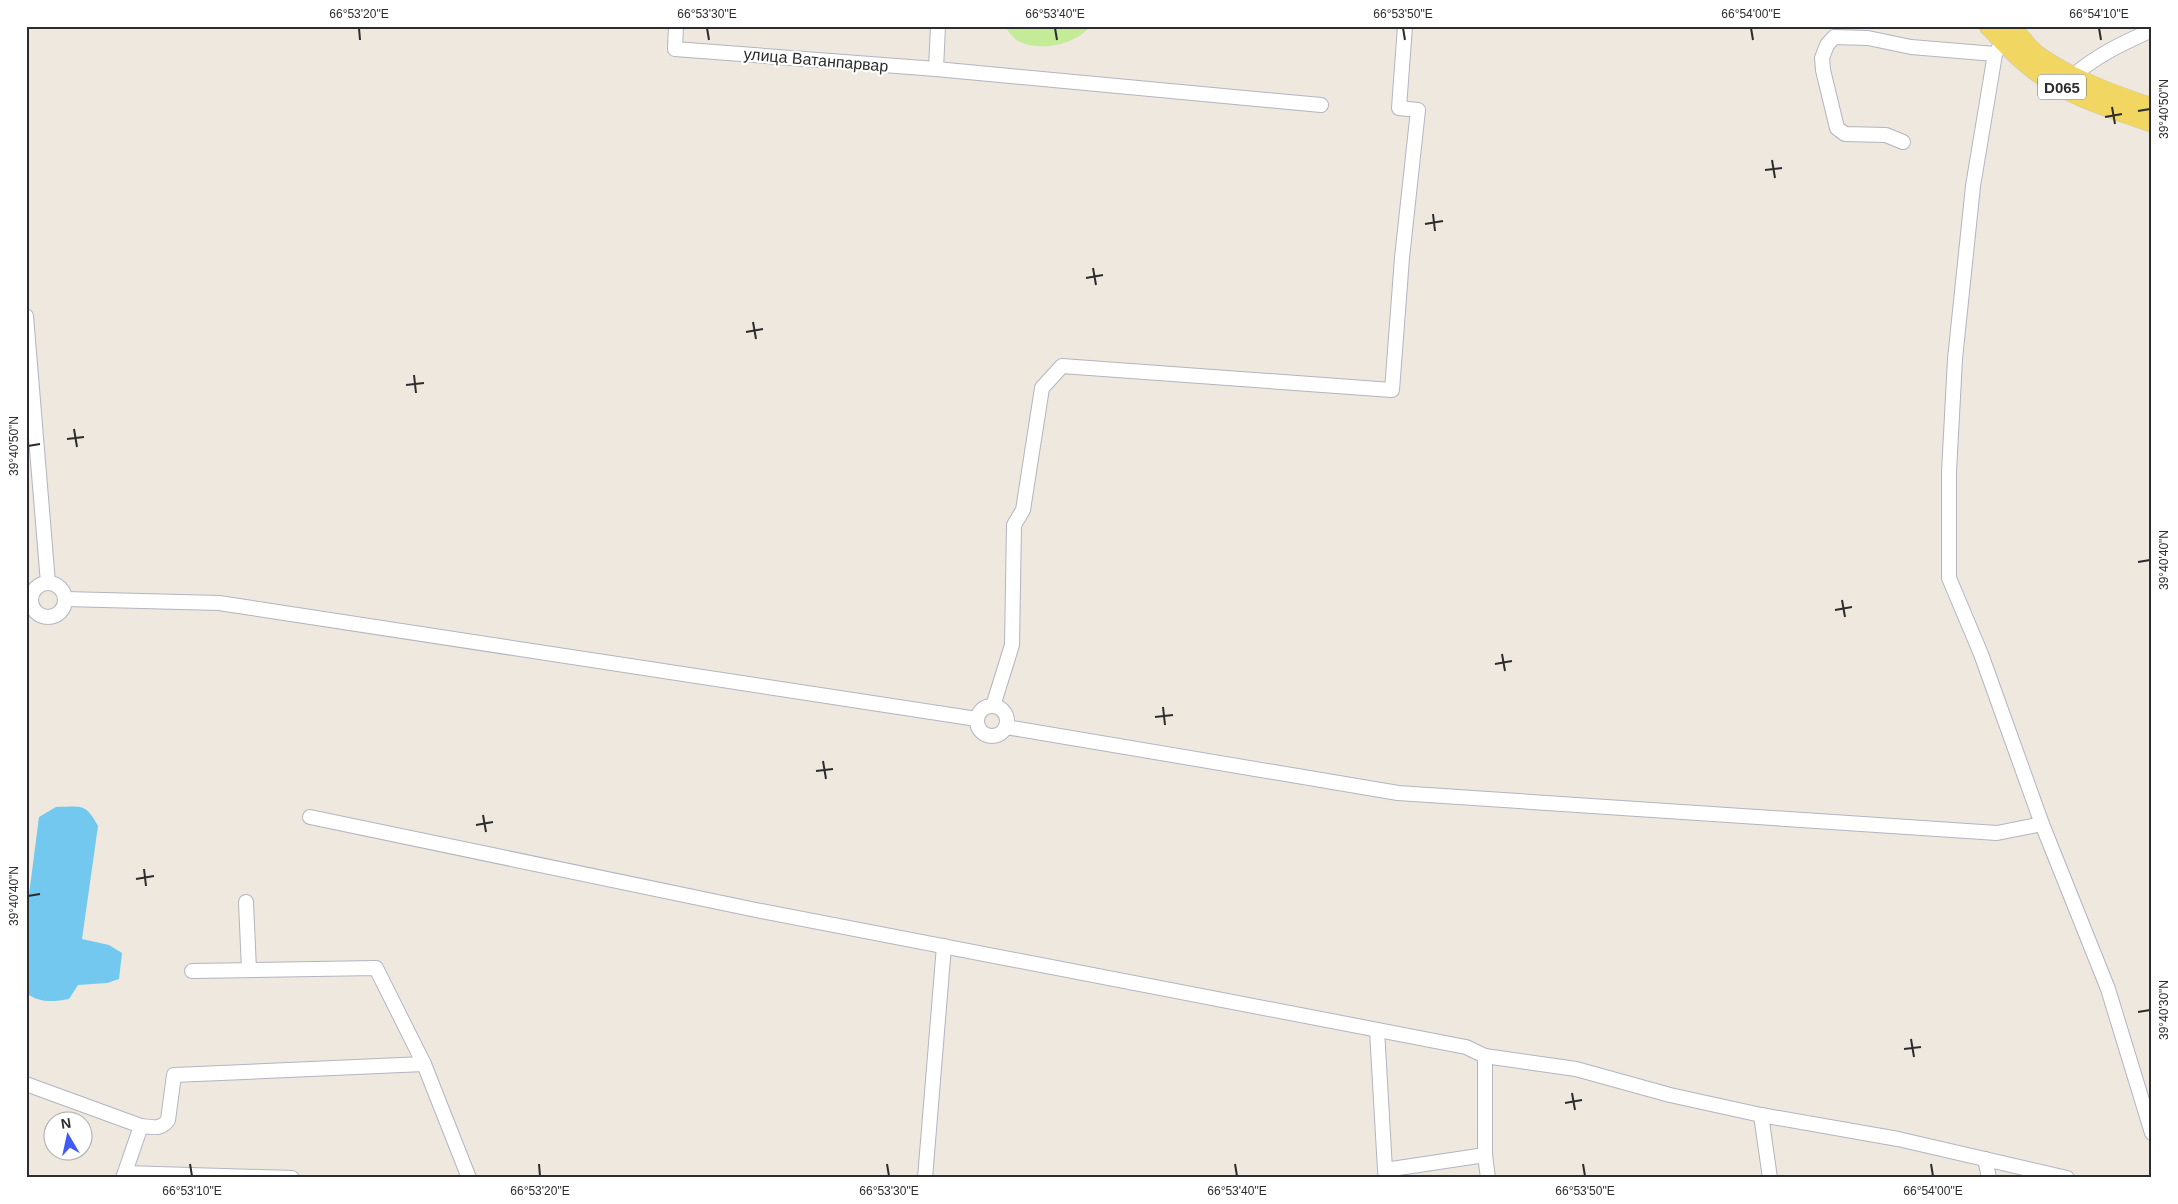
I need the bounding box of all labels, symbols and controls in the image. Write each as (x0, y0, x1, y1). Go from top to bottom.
text: 66°53'20"E (329, 7, 389, 21)
text: 66°53'30"E (677, 7, 737, 21)
text: 66°53'40"E (1025, 7, 1085, 21)
text: 66°53'50"E (1373, 7, 1433, 21)
text: 66°54'00"E (1721, 7, 1781, 21)
text: 66°54'10"E (2069, 7, 2129, 21)
street label: улица Ватанпарвар (743, 45, 889, 75)
road number: D065 (2038, 74, 2086, 100)
text: 39°40'50"N (2157, 79, 2171, 139)
text: 39°40'50"N (7, 416, 21, 476)
text: 39°40'40"N (2157, 530, 2171, 590)
text: 39°40'40"N (7, 866, 21, 926)
text: 39°40'30"N (2157, 980, 2171, 1040)
north arrow (42, 1112, 92, 1162)
text: N (60, 1114, 72, 1132)
text: 66°53'10"E (162, 1184, 222, 1198)
text: 66°53'20"E (510, 1184, 570, 1198)
text: 66°53'30"E (859, 1184, 919, 1198)
text: 66°53'40"E (1207, 1184, 1267, 1198)
text: 66°53'50"E (1555, 1184, 1615, 1198)
text: 66°54'00"E (1903, 1184, 1963, 1198)

